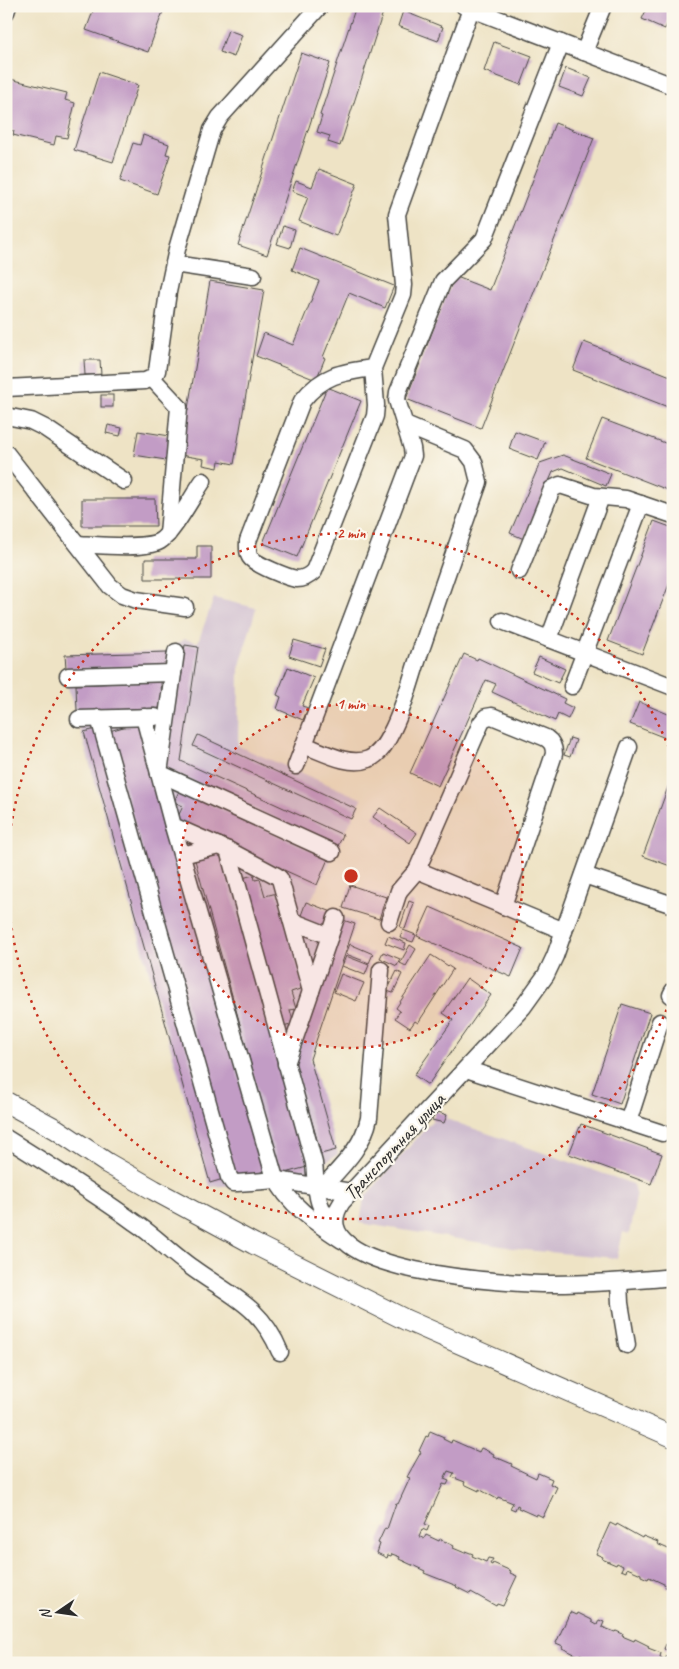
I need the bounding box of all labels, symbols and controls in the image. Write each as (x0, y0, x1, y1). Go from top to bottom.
text: 2 min (337, 524, 366, 543)
text: 1 min (337, 695, 366, 714)
centre of rings (342, 867, 360, 885)
street label: Транспортная улица (338, 1086, 451, 1205)
north arrow (32, 1586, 82, 1636)
text: N (36, 1606, 55, 1621)

